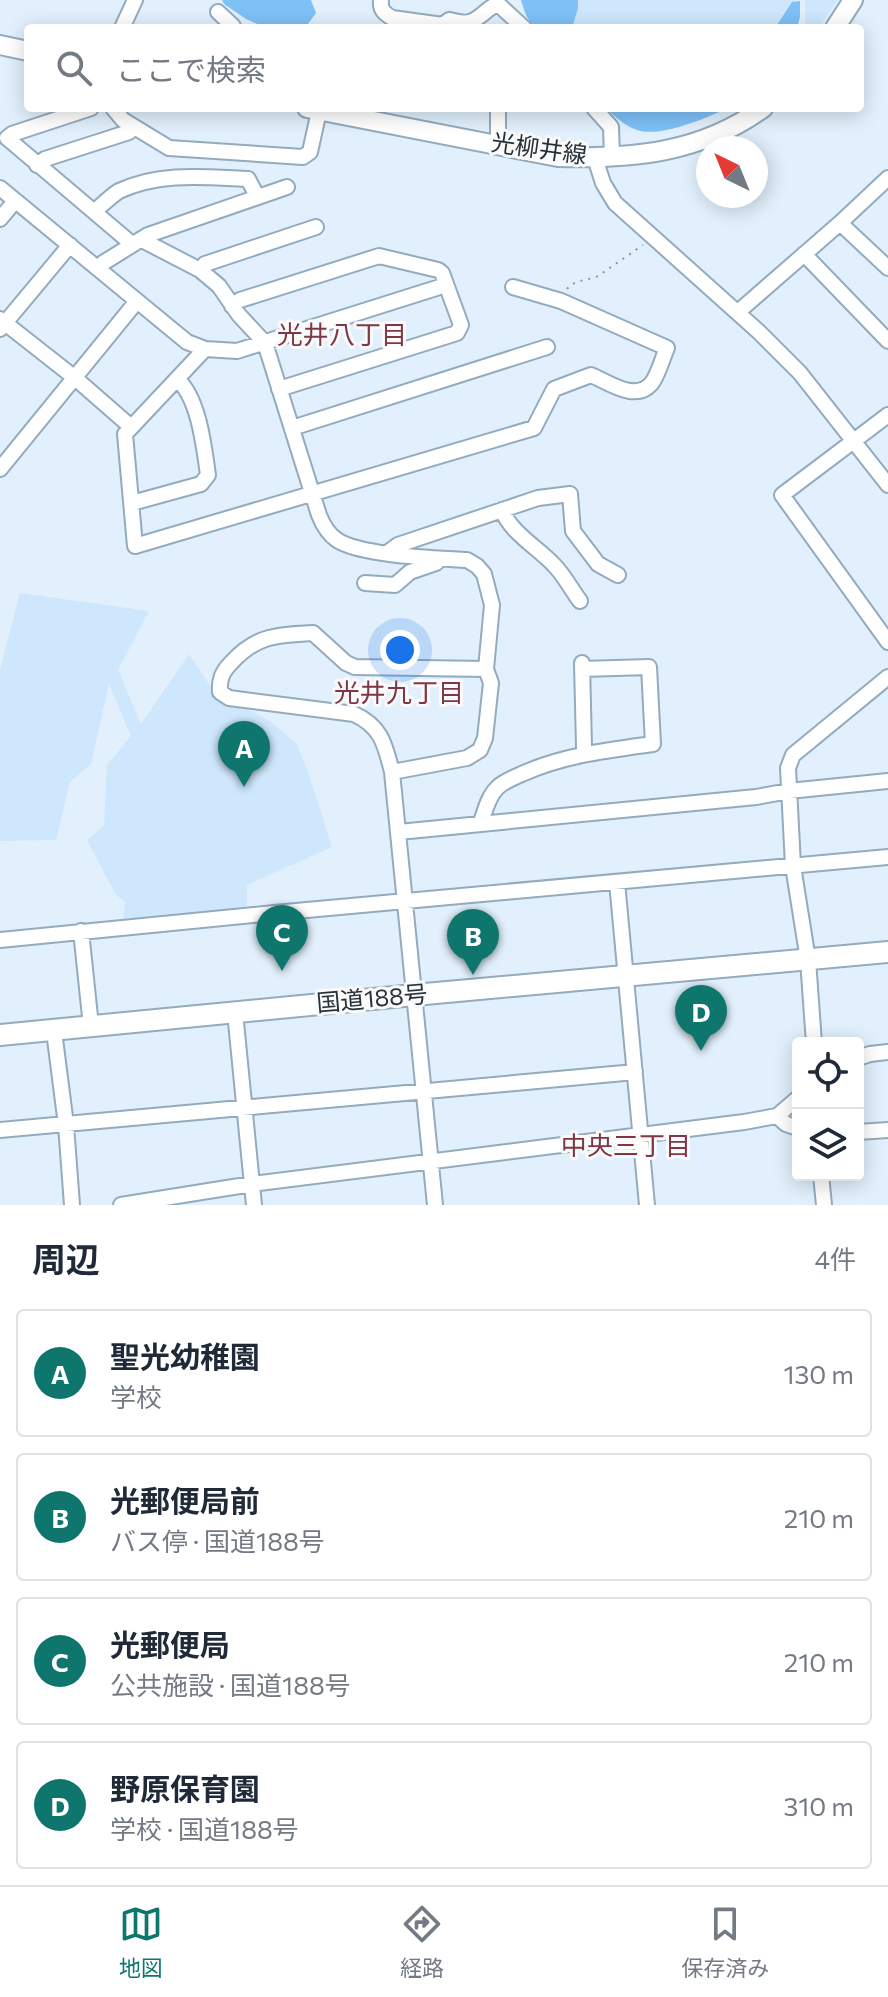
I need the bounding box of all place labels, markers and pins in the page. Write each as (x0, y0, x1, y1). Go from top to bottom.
pin: A (218, 721, 270, 787)
pin: C (256, 905, 308, 971)
pin: B (447, 909, 499, 975)
pin: D (675, 985, 727, 1051)

